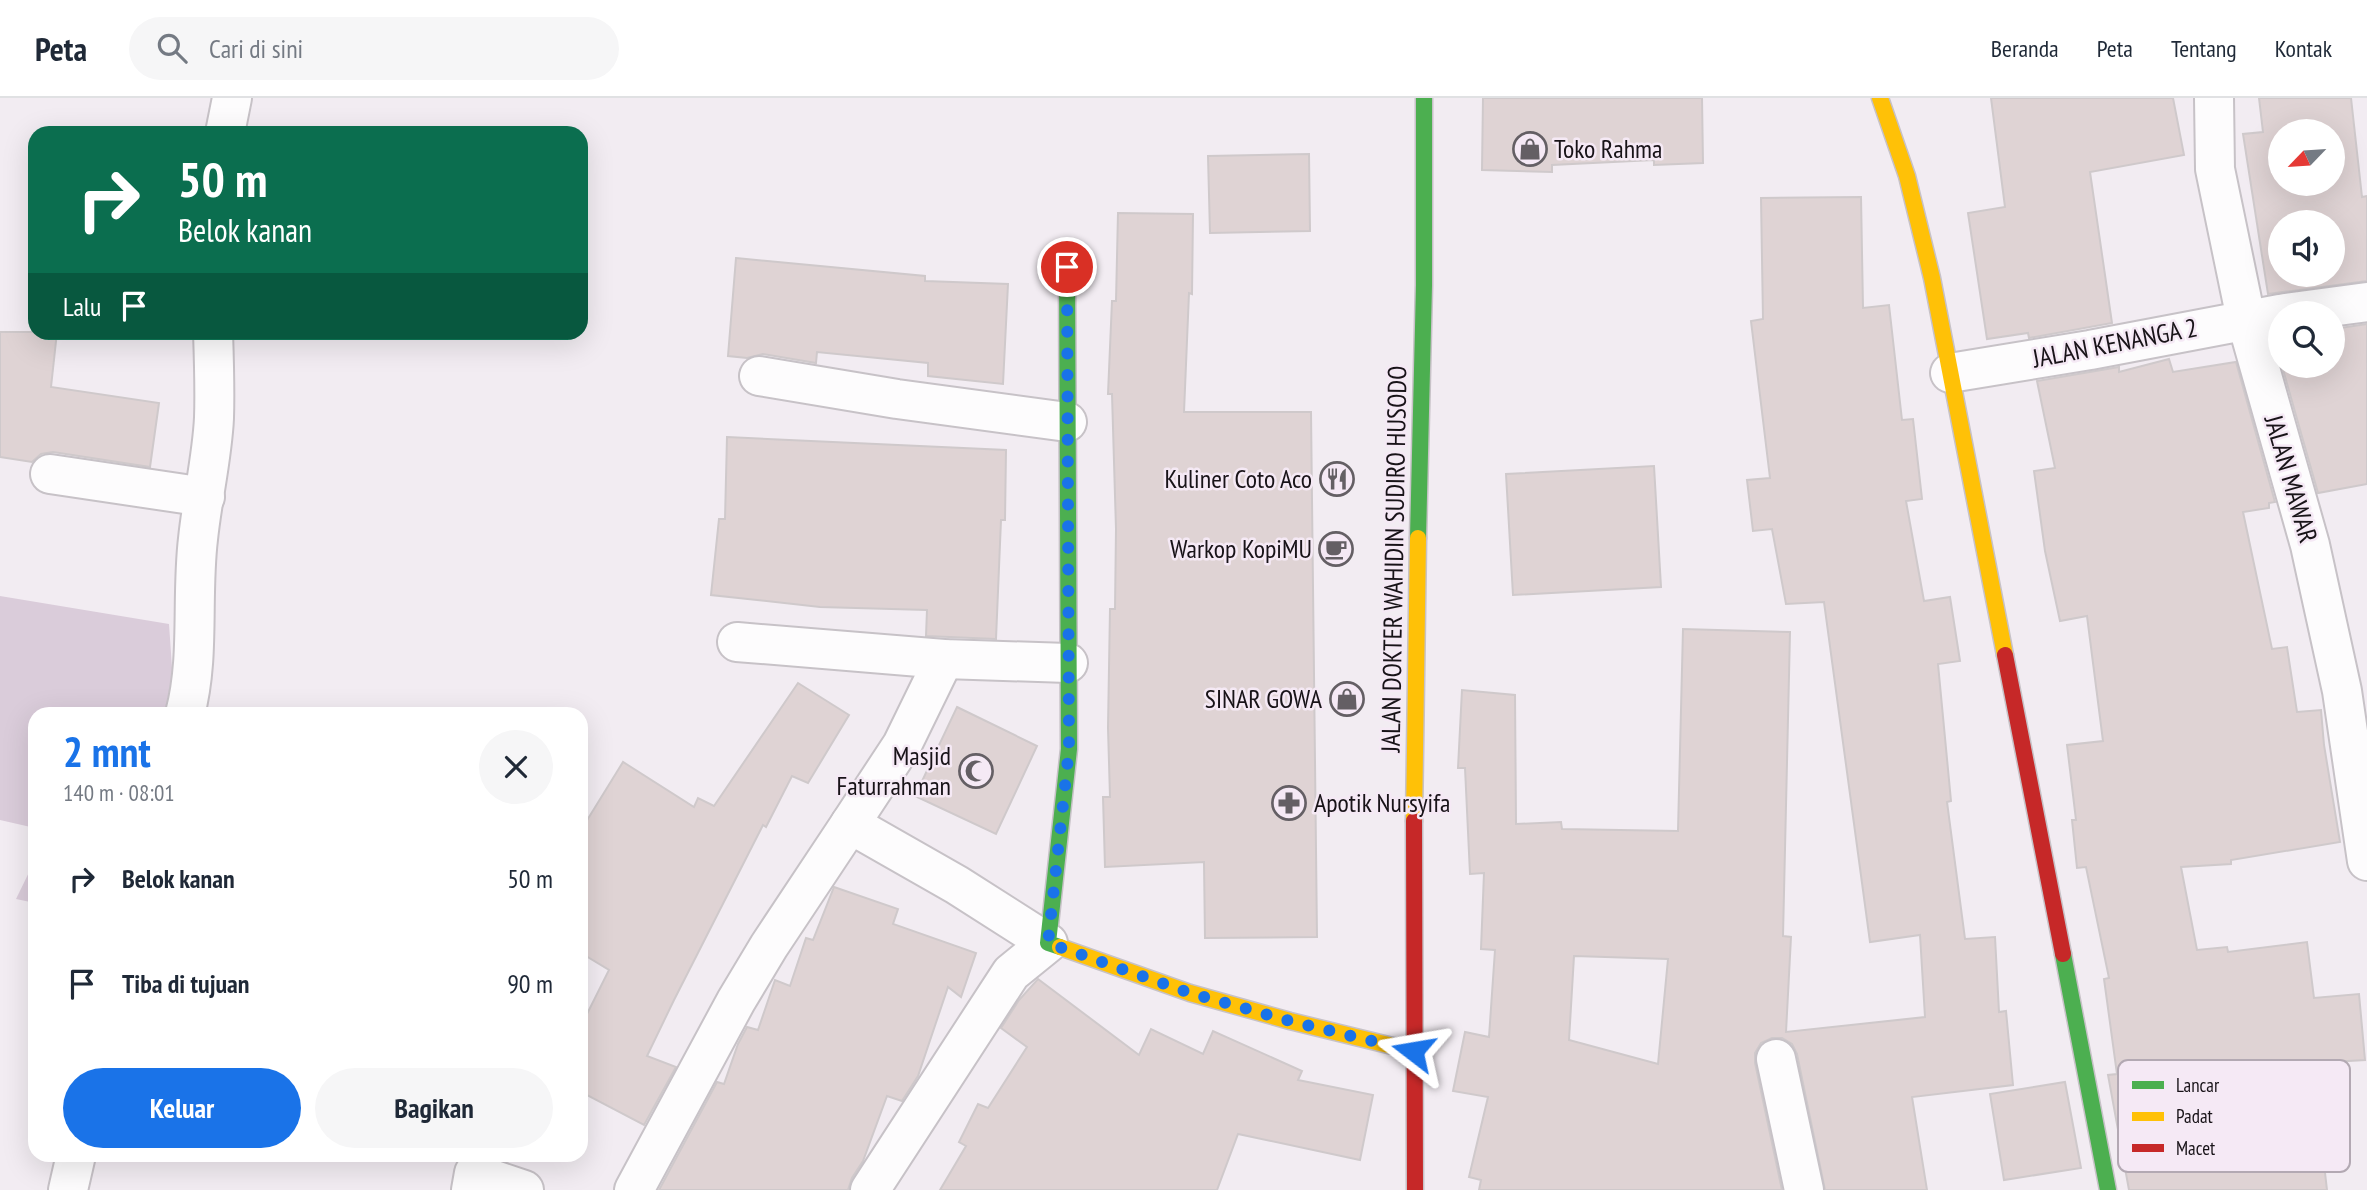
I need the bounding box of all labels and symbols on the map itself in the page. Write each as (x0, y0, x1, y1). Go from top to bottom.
north arrow (2268, 119, 2345, 196)
shop icon: Toko Rahma (1511, 130, 1549, 168)
place label: Toko Rahma (1554, 132, 1662, 165)
pin (1037, 237, 1097, 297)
street label: JALAN KENANGA 2 (2029, 310, 2200, 375)
street label: JALAN DOKTER WAHIDIN SUDIRO HUSODO (1374, 365, 1413, 754)
street label: JALAN MAWAR (2257, 410, 2325, 546)
restaurant icon: Kuliner Coto Aco (1318, 460, 1356, 498)
place label: Kuliner Coto Aco (1165, 462, 1312, 495)
cafe icon: Warkop KopiMU (1317, 530, 1355, 568)
place label: Warkop KopiMU (1170, 532, 1312, 565)
shop icon: SINAR GOWA (1328, 680, 1366, 718)
place label: SINAR GOWA (1205, 682, 1323, 715)
place label: Masjid Faturrahman (837, 739, 951, 802)
mosque icon: Masjid Faturrahman (957, 752, 995, 790)
pharmacy icon: Apotik Nursyifa (1270, 784, 1308, 822)
place label: Apotik Nursyifa (1314, 786, 1450, 819)
position arrow (1376, 1014, 1450, 1088)
legend (2118, 1060, 2350, 1172)
text: Lancar (2176, 1073, 2220, 1097)
text: Padat (2176, 1104, 2213, 1128)
text: Macet (2176, 1136, 2216, 1160)

